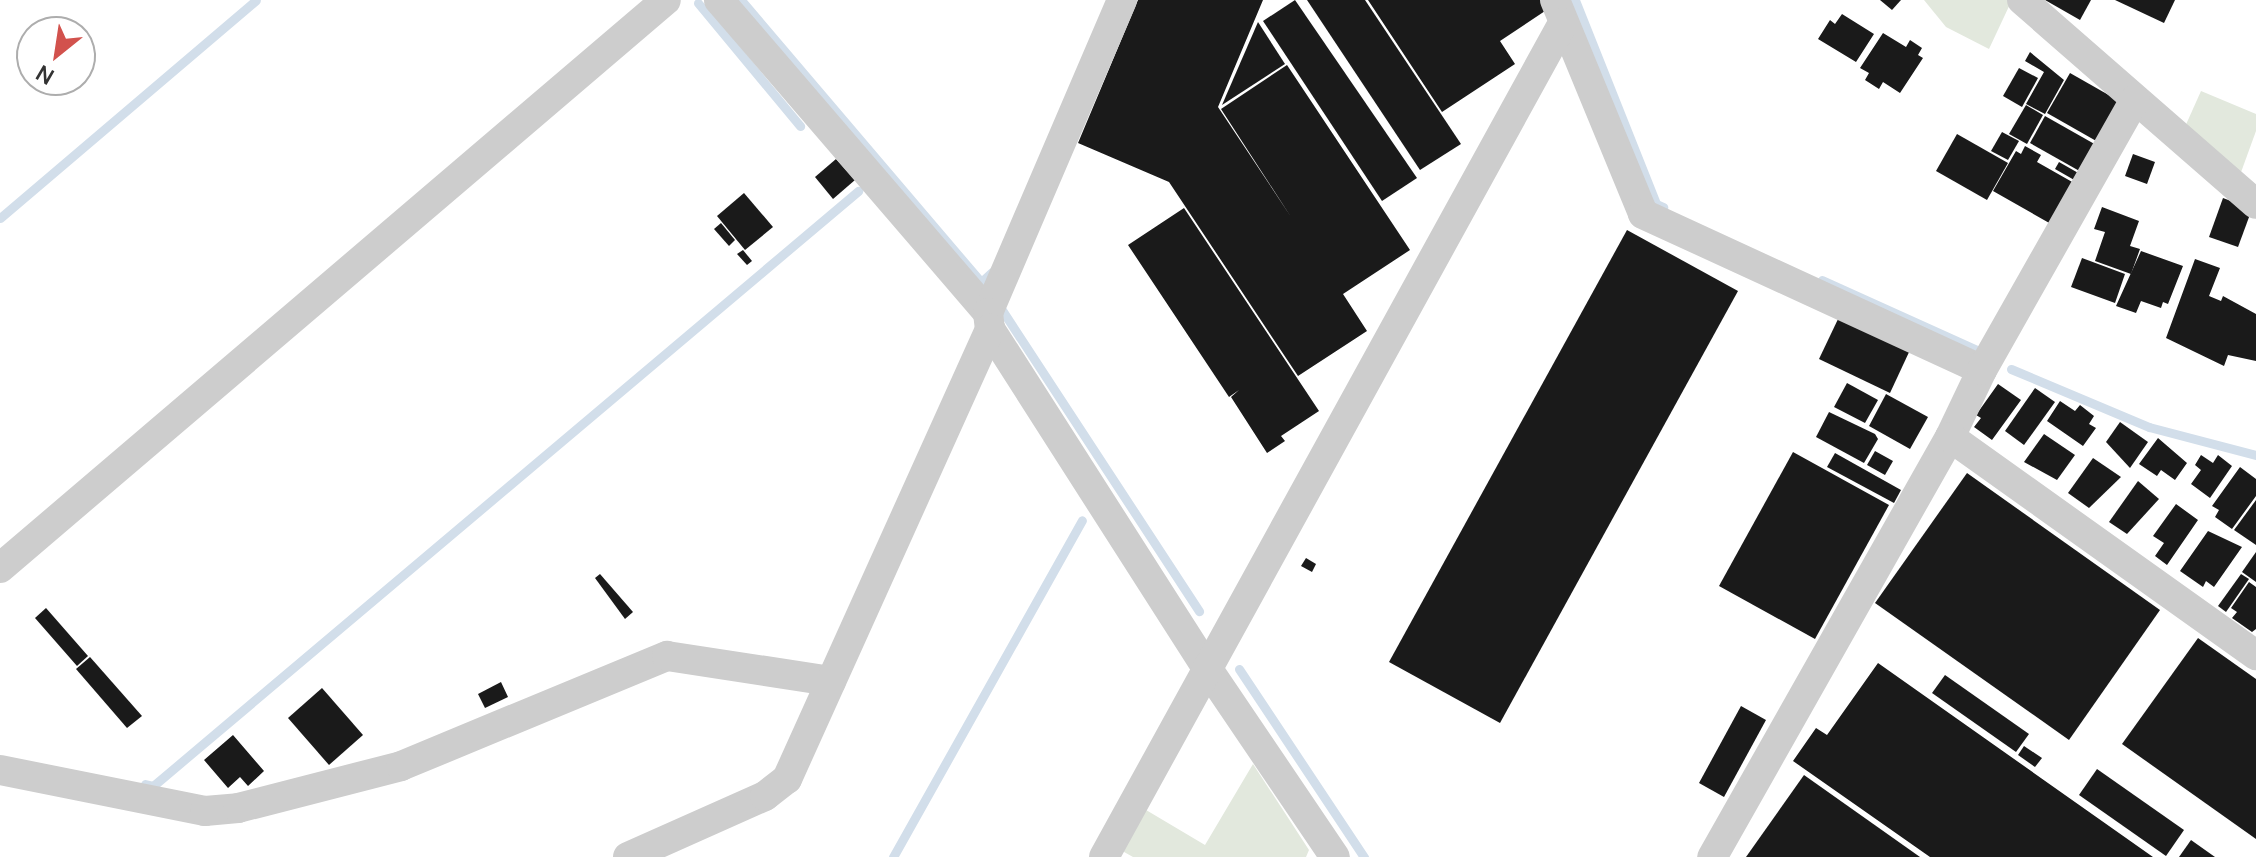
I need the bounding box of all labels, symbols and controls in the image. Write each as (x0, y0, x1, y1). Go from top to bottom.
north arrow (16, 16, 96, 96)
text: N (31, 58, 59, 92)

